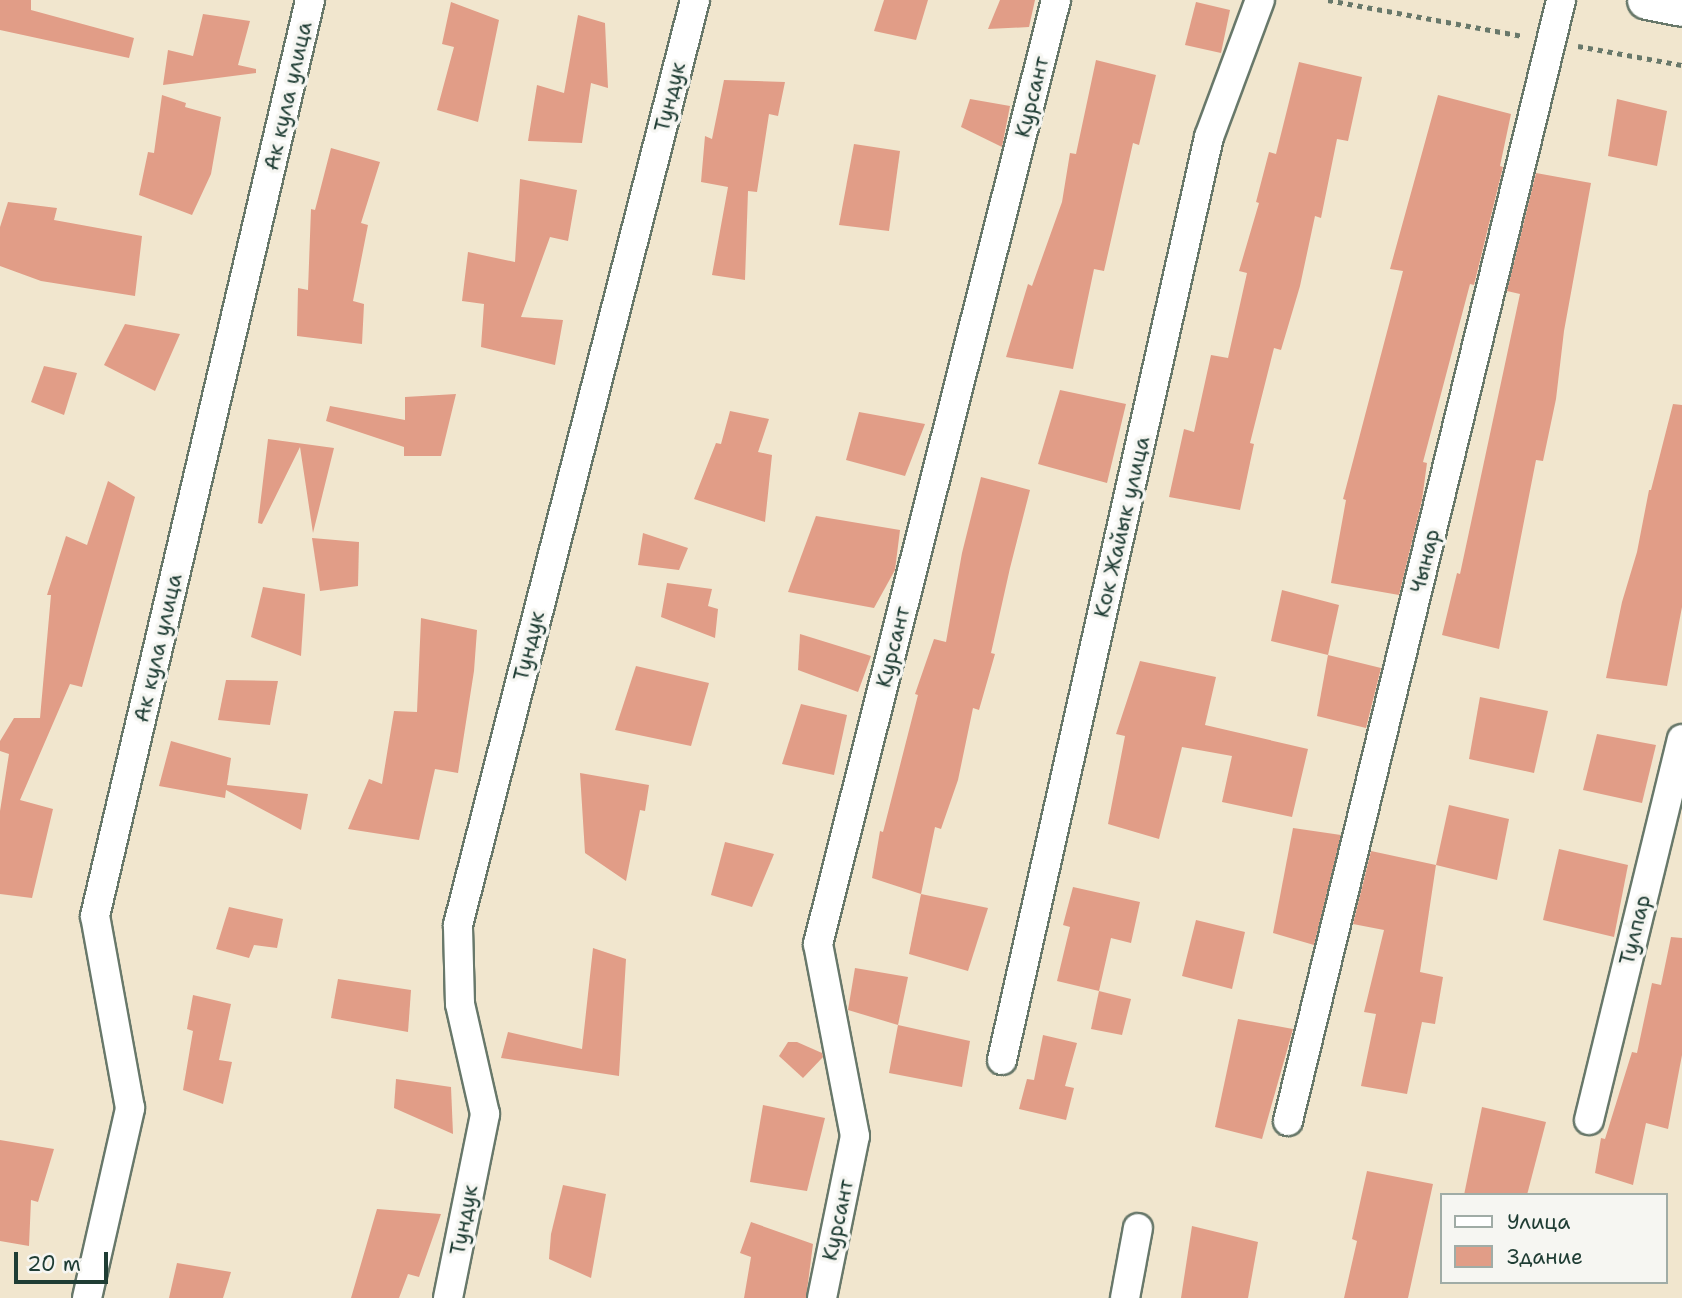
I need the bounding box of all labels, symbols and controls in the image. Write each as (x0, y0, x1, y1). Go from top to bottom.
street label: Ак кула улица (259, 19, 317, 173)
street label: Курсант (1010, 54, 1054, 140)
street label: Тундук (649, 59, 691, 135)
street label: Кок Жайык улица (1089, 434, 1155, 620)
street label: Чынар (1405, 526, 1445, 596)
street label: Ак кула улица (129, 571, 187, 725)
street label: Курсант (871, 604, 915, 690)
street label: Тундук (508, 608, 550, 684)
street label: Тулпар (1614, 892, 1656, 968)
street label: Курсант (817, 1177, 859, 1263)
street label: Тундук (445, 1183, 483, 1257)
legend (1440, 1193, 1668, 1284)
text: Улица (1507, 1208, 1570, 1236)
scale bar (18, 1238, 112, 1282)
text: Здание (1507, 1243, 1583, 1271)
text: 20 m (27, 1250, 81, 1278)

